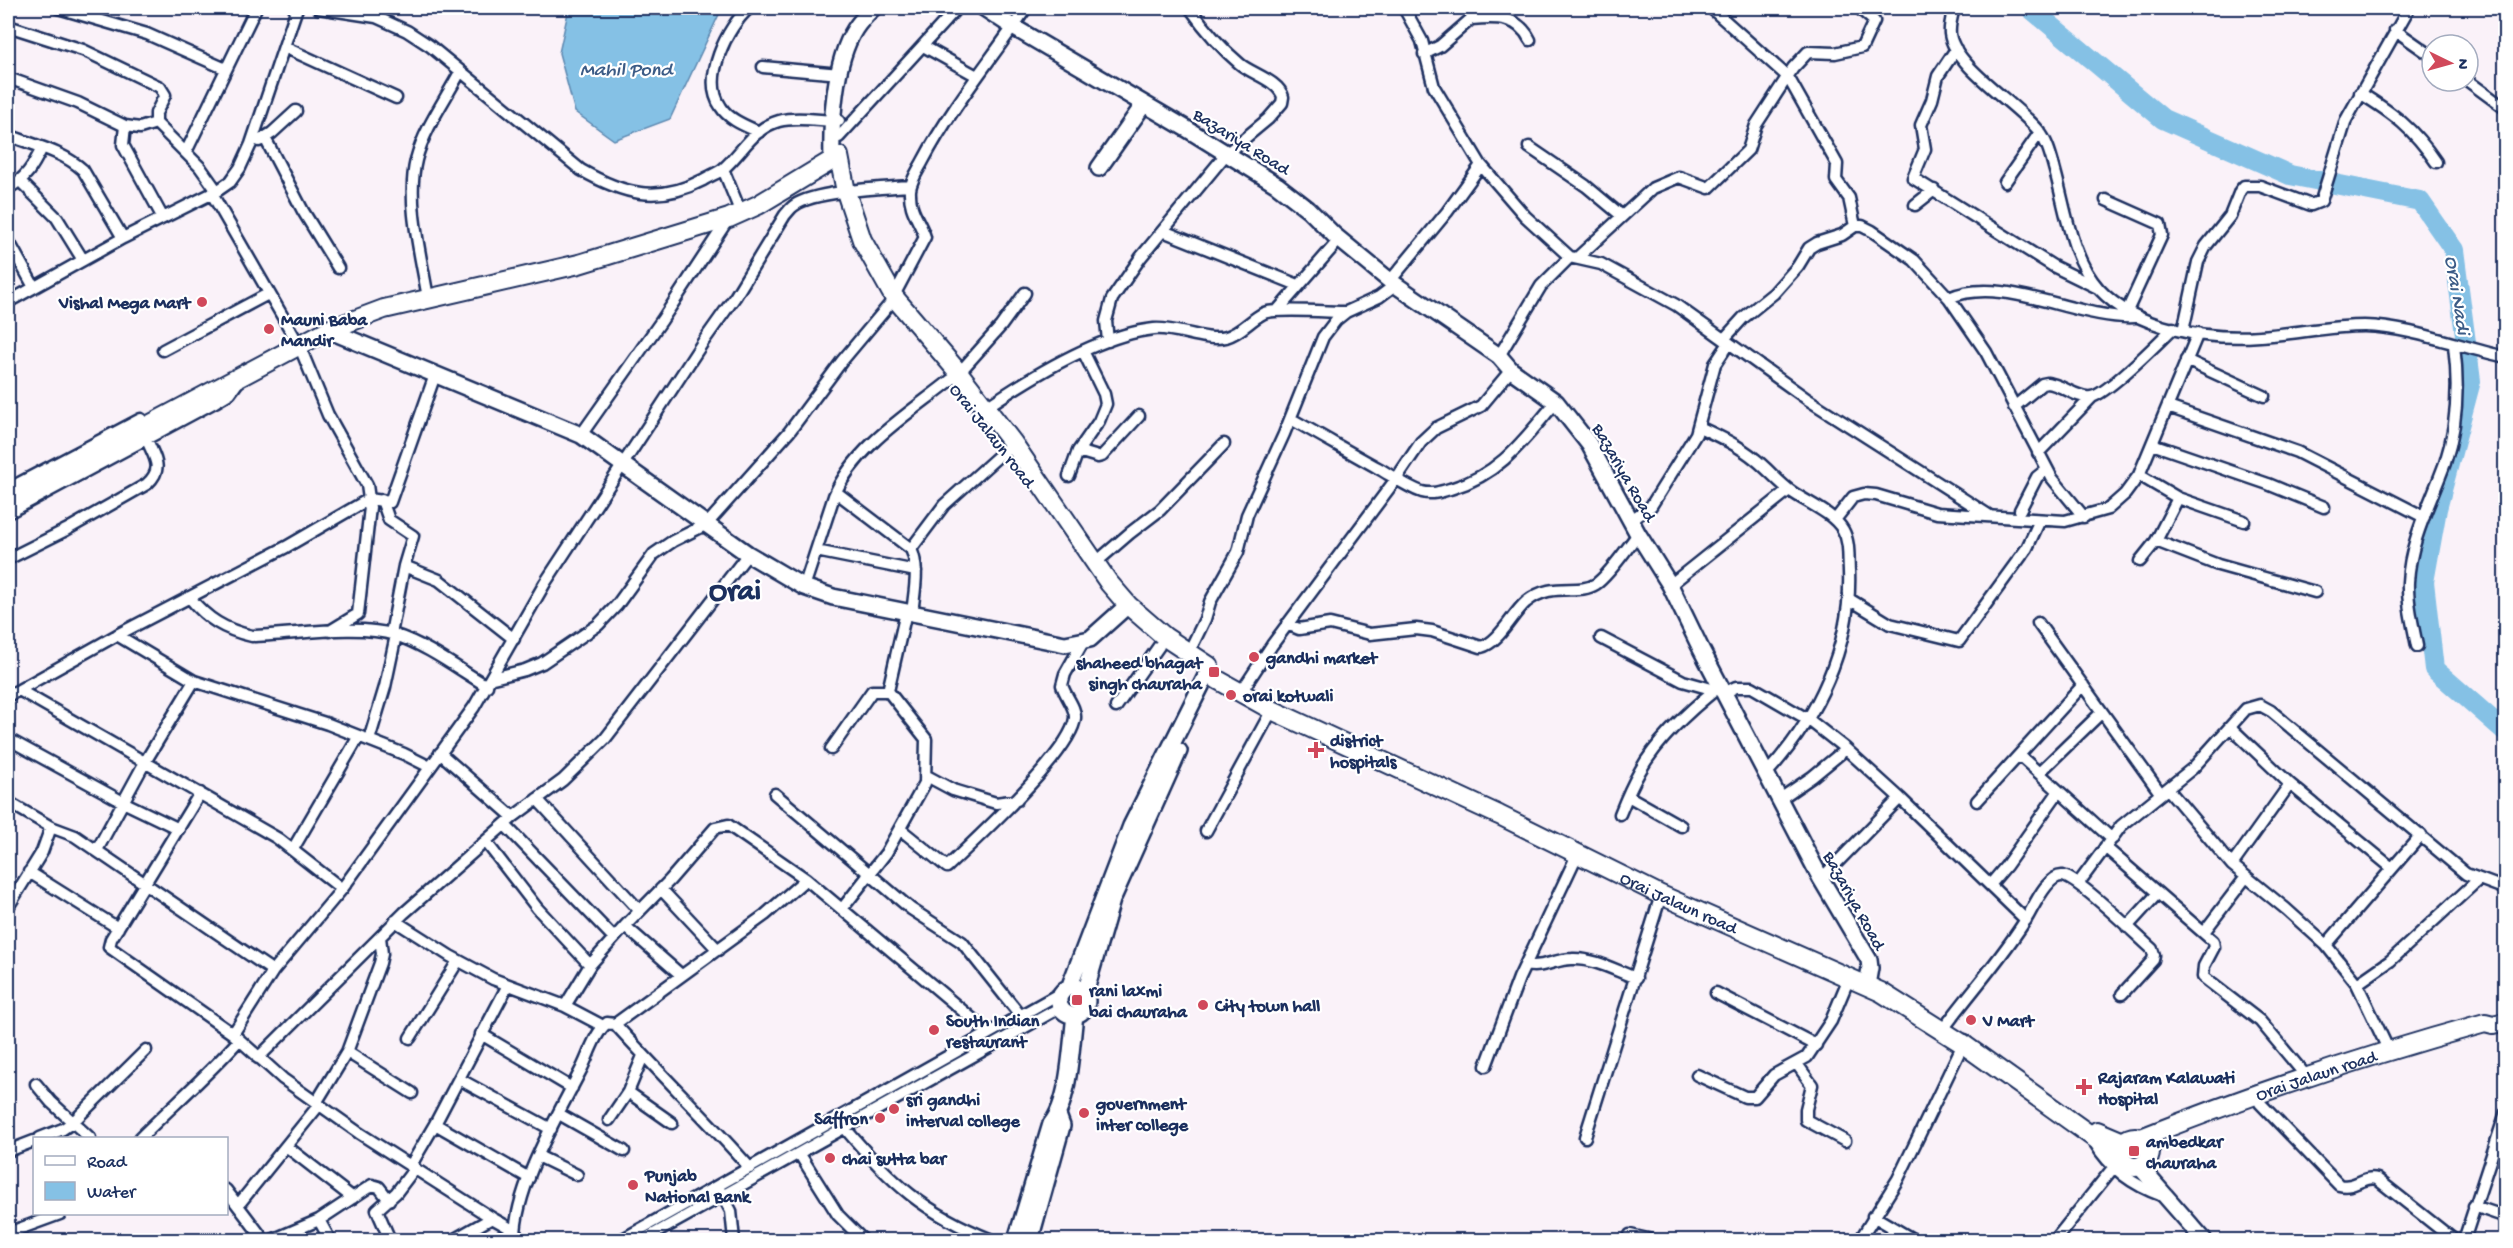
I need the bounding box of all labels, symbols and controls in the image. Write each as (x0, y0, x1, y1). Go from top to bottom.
north arrow (2420, 33, 2480, 93)
text: N (2451, 58, 2471, 71)
water label: Mahil Pond (580, 60, 674, 83)
street label: Bazariya Road (1188, 105, 1294, 182)
water label: Orai Nadi (2438, 254, 2474, 339)
place label: Vishal Mega Mart (58, 294, 192, 315)
marker: Vishal Mega Mart (195, 295, 209, 309)
place label: Mauni Baba Mandir (281, 311, 368, 353)
marker: Mauni Baba Mandir (262, 322, 276, 336)
street label: Orai Jalaun road (944, 380, 1039, 494)
street label: Bazariya Road (1586, 420, 1660, 527)
district label: Orai (709, 576, 761, 611)
place label: gandhi market (1265, 649, 1379, 670)
marker: gandhi market (1247, 650, 1261, 664)
place label: shaheed bhagat singh chauraha (1076, 654, 1204, 696)
marker: shaheed bhagat singh chauraha (1207, 665, 1221, 679)
place label: orai kotwali (1242, 687, 1333, 708)
marker: orai kotwali (1224, 688, 1238, 702)
place label: district hospitals (1330, 732, 1398, 774)
marker: district hospitals (1307, 741, 1325, 759)
street label: Bazariya Road (1817, 847, 1889, 956)
street label: Orai Jalaun road (1616, 868, 1741, 941)
place label: rani laxmi bai chauraha (1088, 982, 1188, 1024)
marker: rani laxmi bai chauraha (1070, 993, 1084, 1007)
place label: City town hall (1214, 997, 1320, 1018)
marker: City town hall (1196, 998, 1210, 1012)
place label: South Indian restaurant (945, 1012, 1040, 1054)
place label: V Mart (1982, 1012, 2035, 1033)
marker: V Mart (1964, 1013, 1978, 1027)
marker: South Indian restaurant (927, 1023, 941, 1037)
street label: Orai Jalaun road (2253, 1047, 2381, 1107)
place label: Rajaram Kalawati Hospital (2097, 1069, 2235, 1111)
marker: Rajaram Kalawati Hospital (2075, 1078, 2093, 1096)
place label: sri gandhi interval college (906, 1091, 1021, 1133)
place label: government inter college (1095, 1095, 1189, 1137)
marker: sri gandhi interval college (887, 1102, 901, 1116)
marker: government inter college (1077, 1106, 1091, 1120)
place label: Saffron (814, 1110, 868, 1131)
marker: Saffron (873, 1111, 887, 1125)
place label: ambedkar chauraha (2145, 1133, 2225, 1175)
legend (33, 1137, 228, 1215)
marker: ambedkar chauraha (2127, 1144, 2141, 1158)
place label: chai sutta bar (842, 1150, 948, 1171)
marker: chai sutta bar (823, 1151, 837, 1165)
text: Road (87, 1153, 128, 1174)
place label: Punjab National Bank (644, 1167, 752, 1209)
marker: Punjab National Bank (626, 1178, 640, 1192)
text: Water (87, 1183, 137, 1204)

